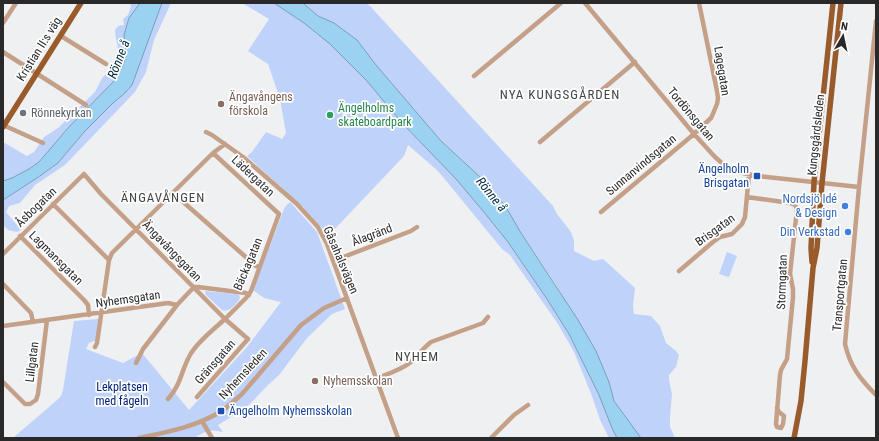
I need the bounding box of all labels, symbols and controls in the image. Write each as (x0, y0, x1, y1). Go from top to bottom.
street label: Kristian II:s väg (14, 14, 64, 84)
north arrow (823, 16, 863, 56)
text: N (840, 20, 849, 34)
water label: Rönne å (104, 38, 133, 81)
street label: Lagegatan (711, 45, 733, 97)
street label: Tordönsgatan (665, 84, 717, 144)
district label: NYA KUNGSGÅRDEN (500, 86, 620, 102)
place label: Ängavångens förskola (229, 89, 293, 118)
street label: Kungsgårdsleden (805, 93, 827, 176)
marker: Ängavångens förskola (216, 99, 226, 109)
place label: Ängelholms skateboardpark (338, 100, 412, 129)
place label: Rönnekyrkan (31, 106, 92, 120)
marker: Rönnekyrkan (18, 108, 28, 118)
marker: Ängelholms skateboardpark (325, 110, 335, 120)
street label: Sunnanvindsgatan (603, 132, 679, 198)
street label: Lädergatan (229, 153, 277, 199)
place label: Ängelholm Brisgatan (698, 161, 749, 190)
marker: Ängelholm Brisgatan (752, 171, 762, 181)
water label: Rönne å (473, 174, 510, 215)
street label: Åsbogatan (11, 183, 59, 230)
district label: ÄNGAVÅNGEN (121, 189, 205, 205)
place label: Nordsjö Idé & Design (783, 192, 837, 220)
marker: Nordsjö Idé & Design (840, 201, 850, 211)
street label: Brisgatan (693, 211, 738, 249)
street label: Ängavångsgatan (139, 217, 205, 284)
street label: Ålagränd (349, 219, 394, 249)
street label: Gåsahalsvägen (320, 224, 362, 296)
place label: Din Verkstad (780, 225, 840, 239)
marker: Din Verkstad (843, 227, 853, 237)
street label: Lagmansgatan (26, 228, 86, 288)
street label: Bäckagatan (231, 235, 265, 292)
street label: Stormgatan (774, 254, 790, 310)
street label: Transportgatan (830, 258, 850, 332)
street label: Nyhemsgatan (95, 288, 161, 310)
street label: Gränsgatan (192, 337, 238, 387)
street label: Lillgatan (23, 341, 41, 383)
street label: Nyhemsleden (216, 346, 270, 402)
district label: NYHEM (395, 349, 439, 364)
place label: Nyhemsskolan (323, 374, 393, 388)
marker: Nyhemsskolan (310, 376, 320, 386)
park label: Lekplatsen med fågeln (95, 380, 149, 408)
place label: Ängelholm Nyhemsskolan (229, 403, 352, 418)
marker: Ängelholm Nyhemsskolan (216, 406, 226, 416)

